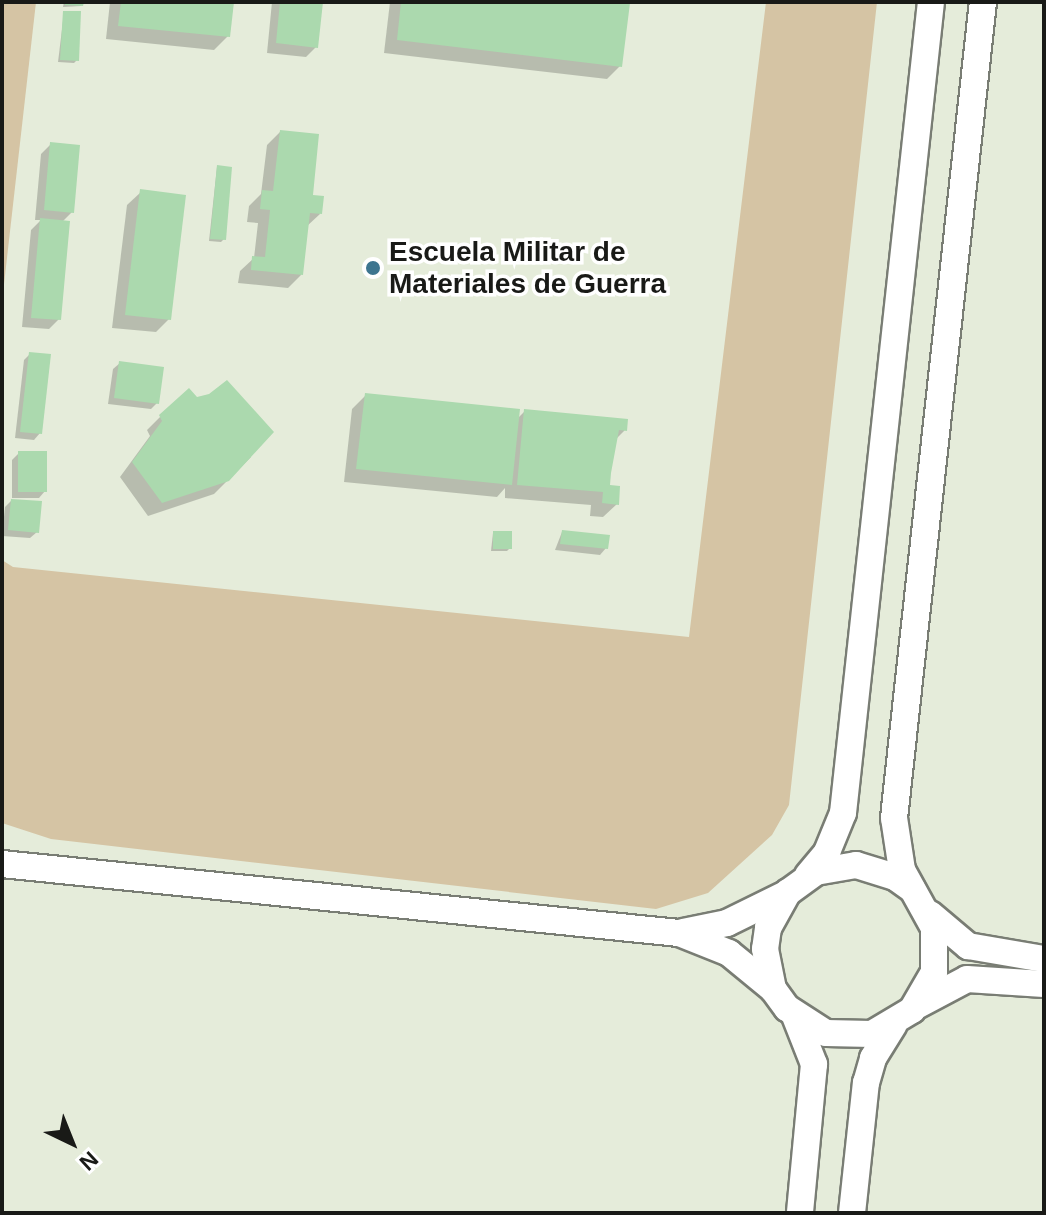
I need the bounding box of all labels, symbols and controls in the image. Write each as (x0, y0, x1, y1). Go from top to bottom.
place label: Escuela Militar de Materiales de Guerra (389, 235, 666, 301)
marker: Escuela Militar de Materiales de Guerra (364, 259, 382, 277)
north arrow (32, 1103, 112, 1183)
text: N (74, 1146, 103, 1175)

